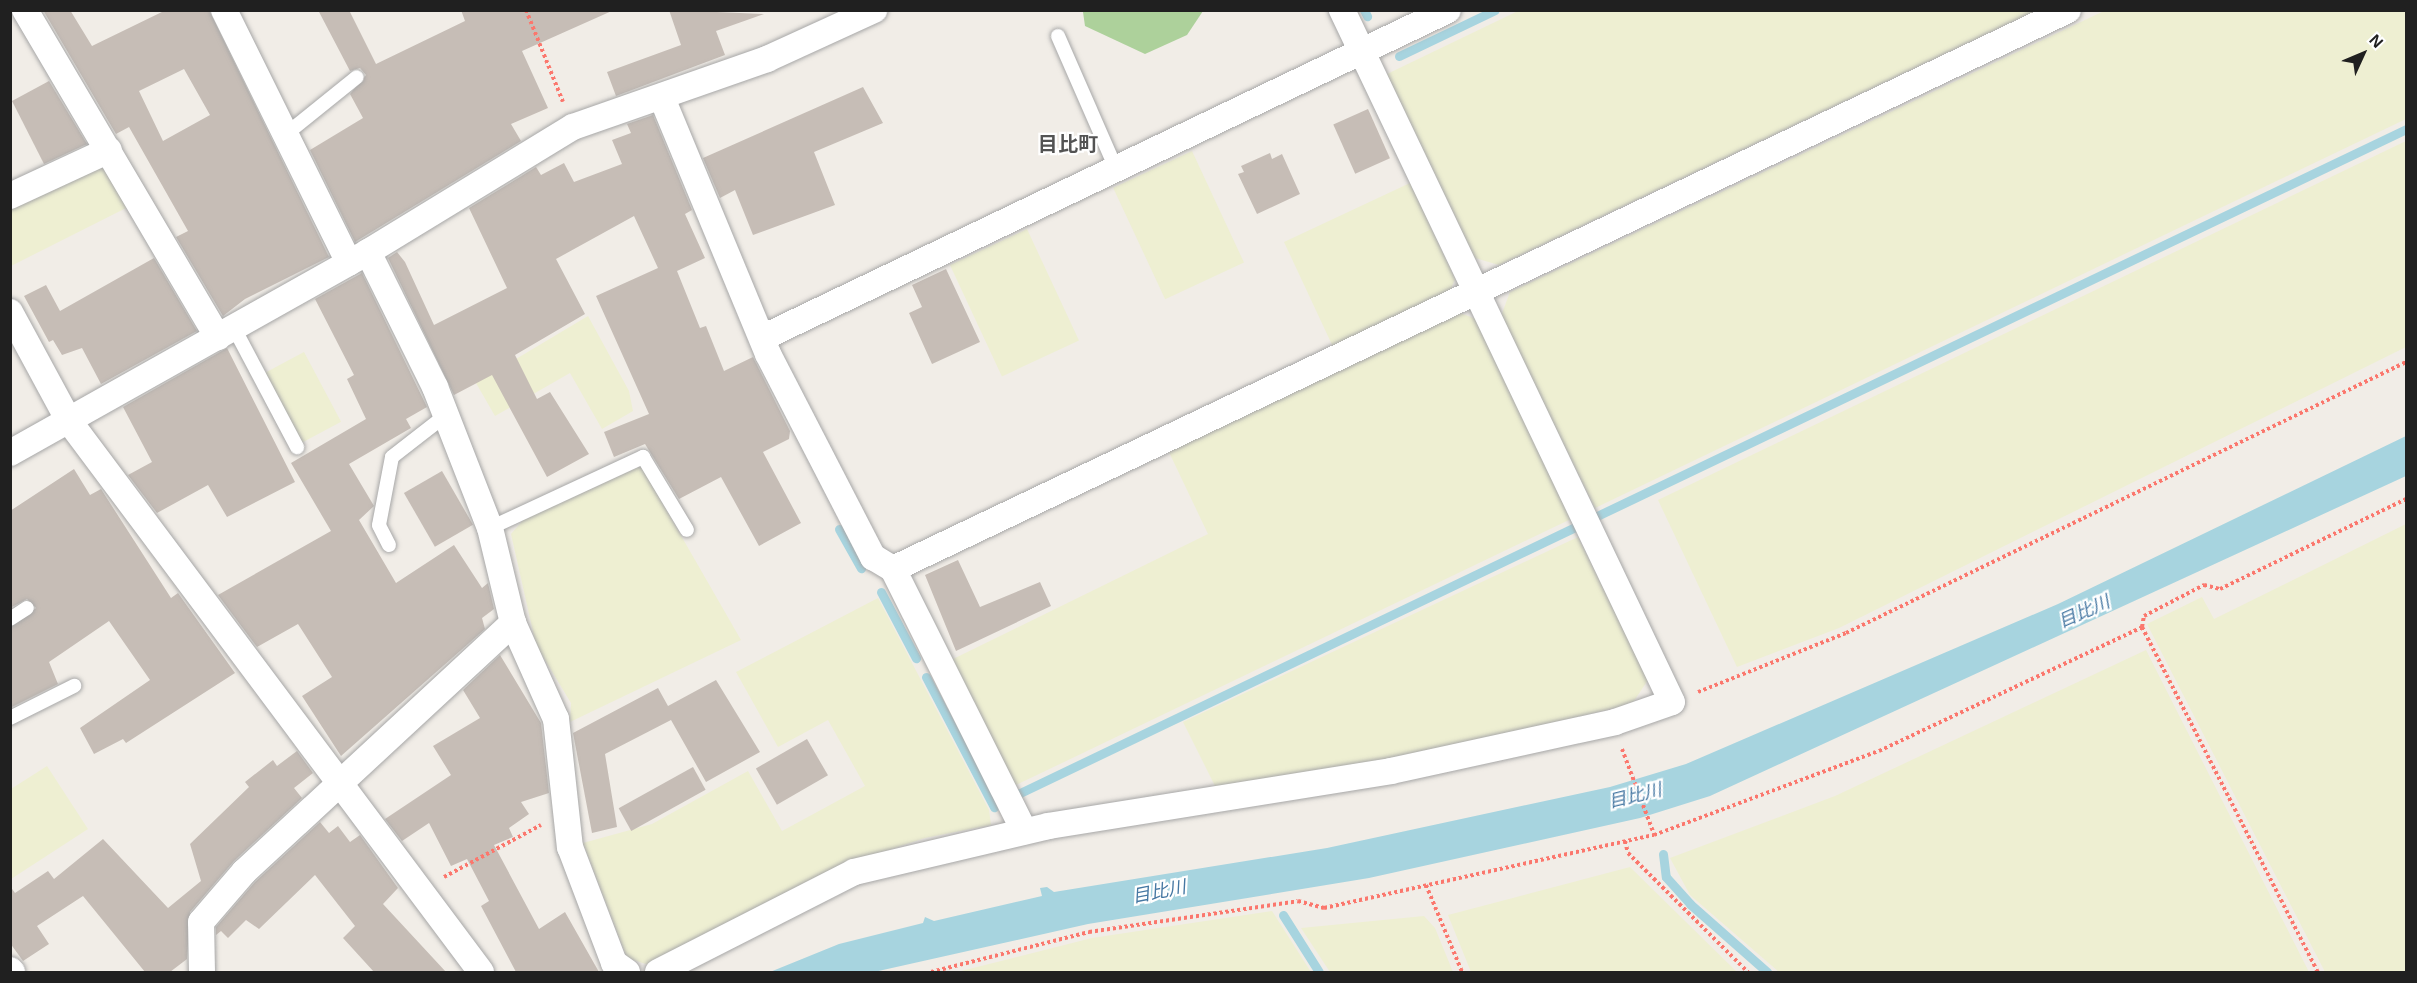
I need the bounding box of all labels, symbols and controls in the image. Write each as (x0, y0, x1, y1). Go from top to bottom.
north arrow (2333, 24, 2393, 84)
text: N (2366, 31, 2386, 51)
district label: 目比町 (1038, 132, 1098, 156)
water label: 目比川 (2055, 591, 2113, 633)
water label: 目比川 (1606, 779, 1664, 813)
water label: 目比川 (1130, 876, 1188, 908)

